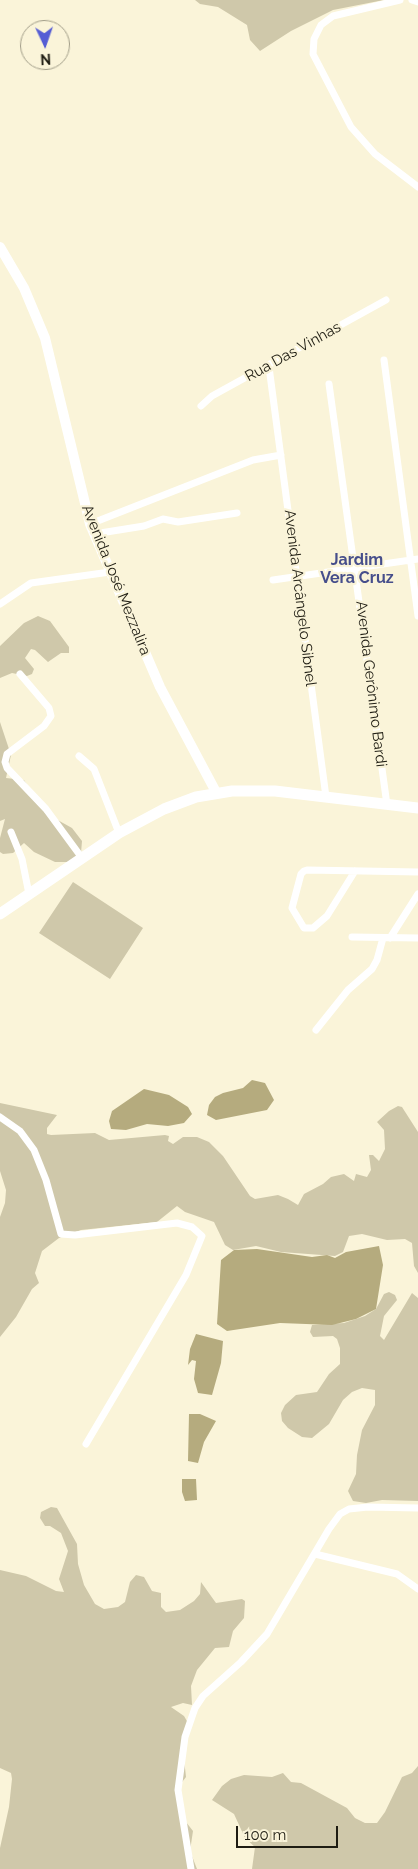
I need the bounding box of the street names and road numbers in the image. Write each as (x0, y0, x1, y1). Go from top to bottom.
street label: Rua Das Vinhas (242, 318, 344, 386)
street label: Avenida José Mezzalira (78, 502, 154, 658)
street label: Avenida Arcângelo Sibnel (280, 509, 320, 687)
street label: Avenida Gerônimo Bardi (352, 600, 390, 768)

